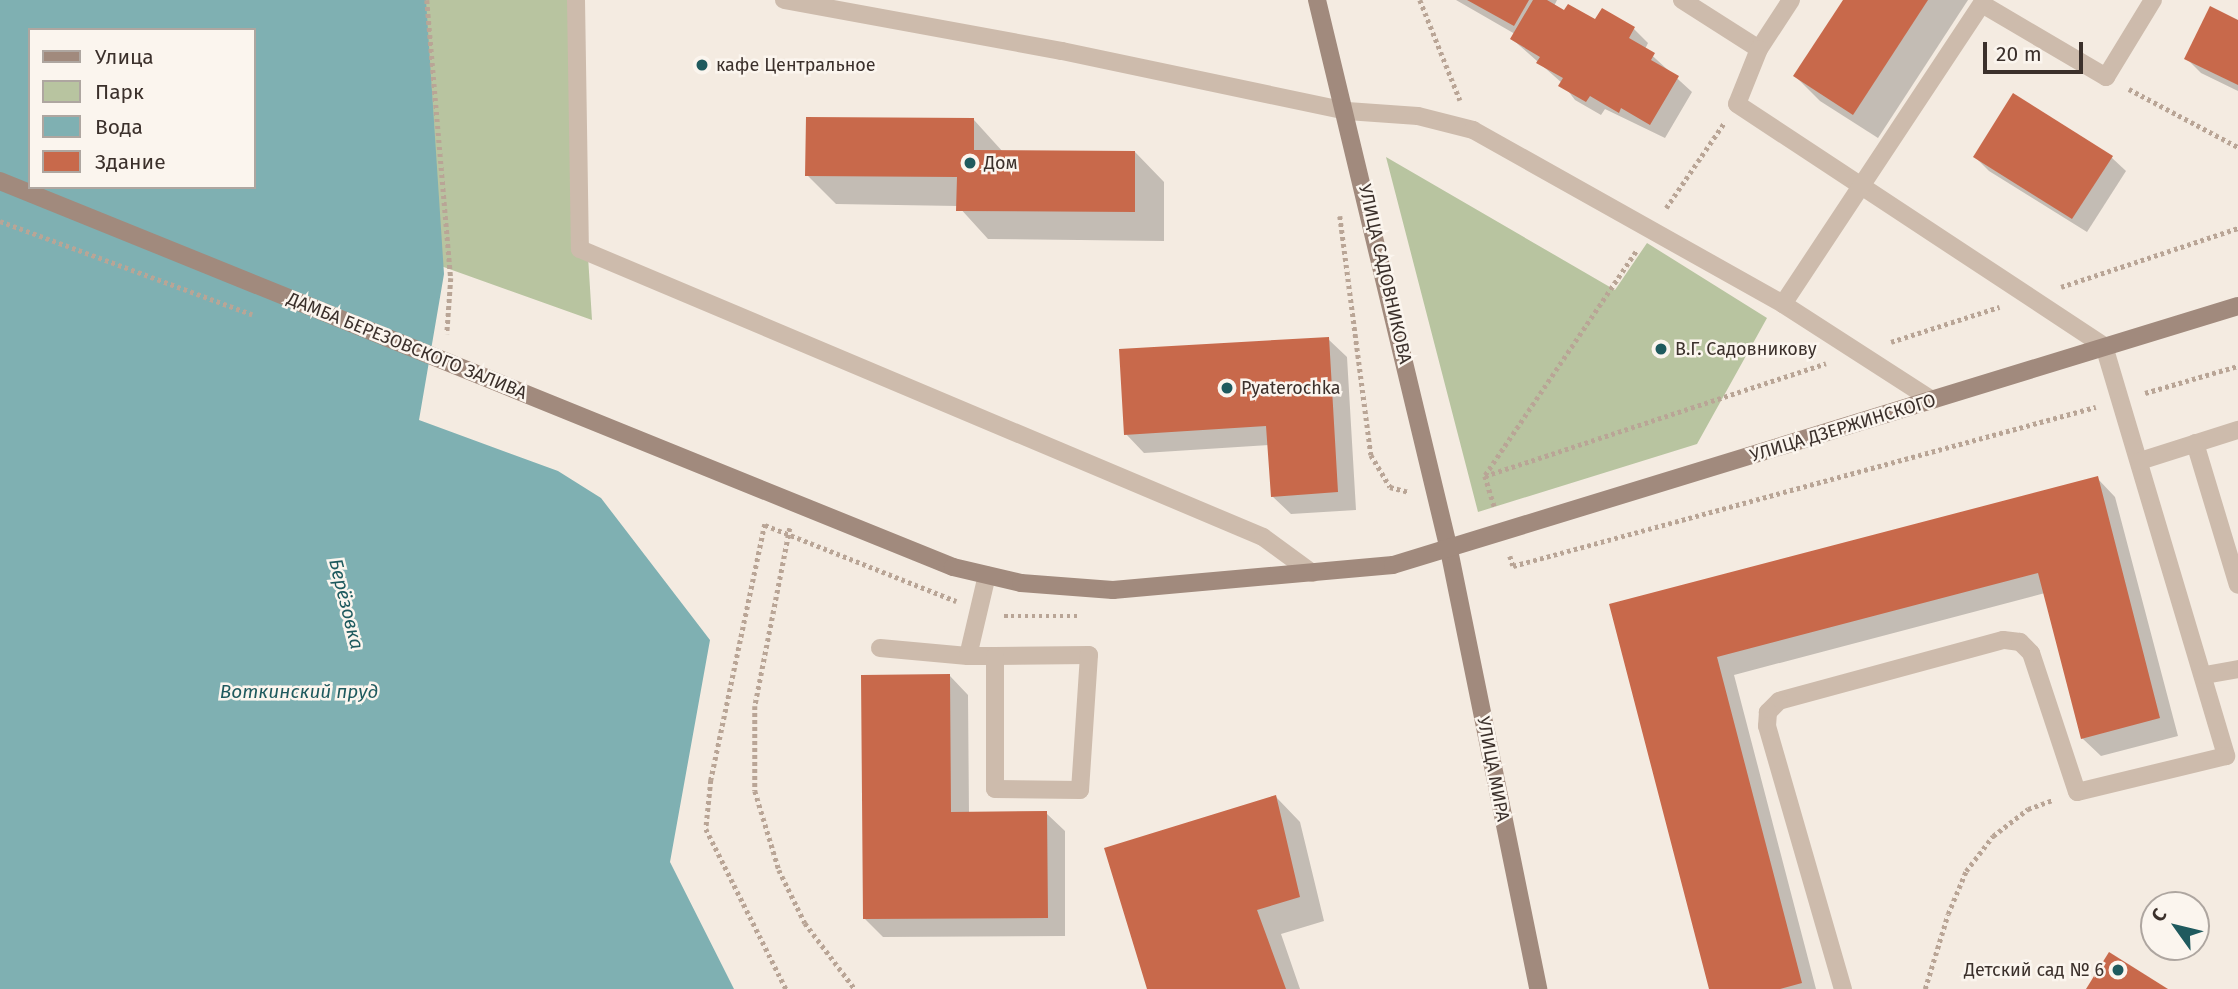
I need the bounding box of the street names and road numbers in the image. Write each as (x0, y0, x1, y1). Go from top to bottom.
street label: УЛИЦА САДОВНИКОВА (1354, 182, 1416, 366)
street label: ДАМБА БЕРЕЗОВСКОГО ЗАЛИВА (284, 288, 530, 404)
street label: УЛИЦА ДЗЕРЖИНСКОГО (1747, 389, 1939, 467)
street label: УЛИЦА МИРА (1472, 715, 1514, 823)

